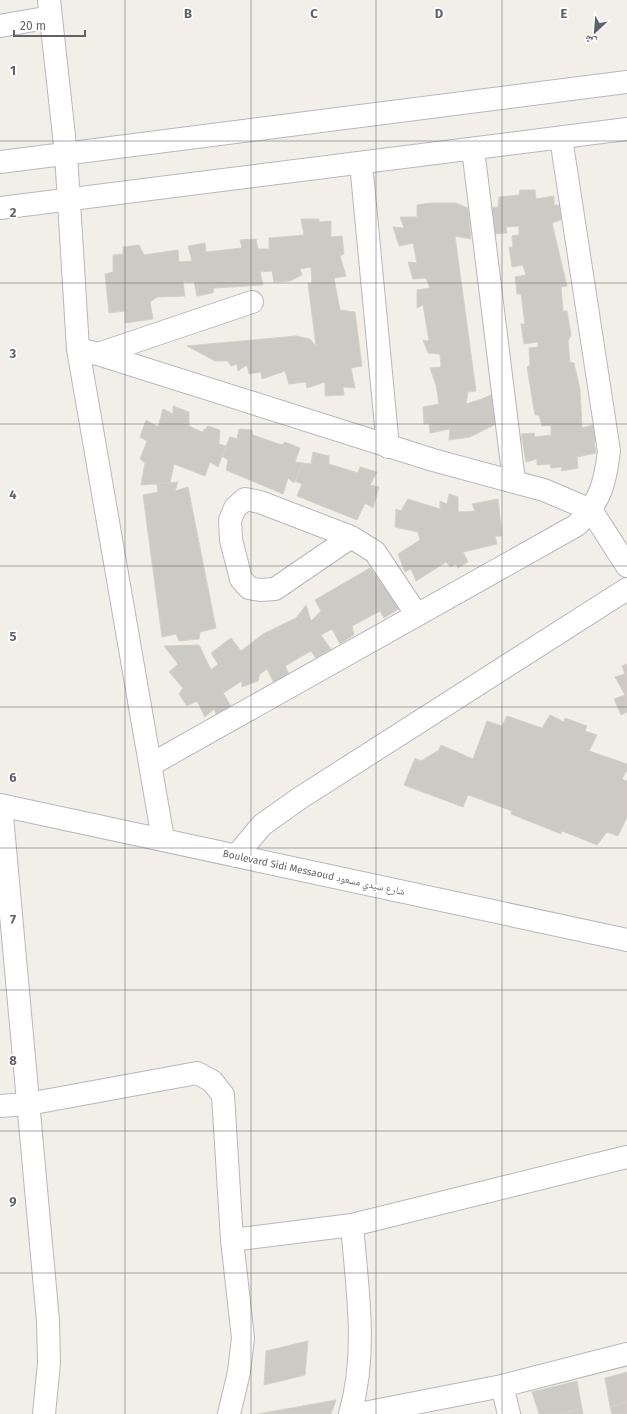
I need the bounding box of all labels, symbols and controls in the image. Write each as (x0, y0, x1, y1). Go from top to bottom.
text: B (184, 6, 192, 21)
text: C (310, 6, 318, 21)
text: D (435, 6, 444, 21)
text: E (561, 6, 568, 21)
scale bar (14, 12, 85, 38)
north arrow (575, 12, 615, 52)
text: 20 m (20, 19, 46, 33)
text: ش (582, 31, 599, 49)
text: 1 (10, 63, 16, 78)
text: 2 (10, 205, 17, 220)
text: 3 (9, 346, 17, 361)
text: 4 (9, 487, 17, 502)
text: 5 (10, 629, 17, 644)
text: 6 (9, 770, 17, 785)
street label: Boulevard Sidi Messaoud شارع سيدي مسعود (221, 848, 406, 900)
text: 7 (10, 912, 16, 927)
text: 8 (9, 1053, 17, 1068)
text: 9 (9, 1194, 17, 1209)

